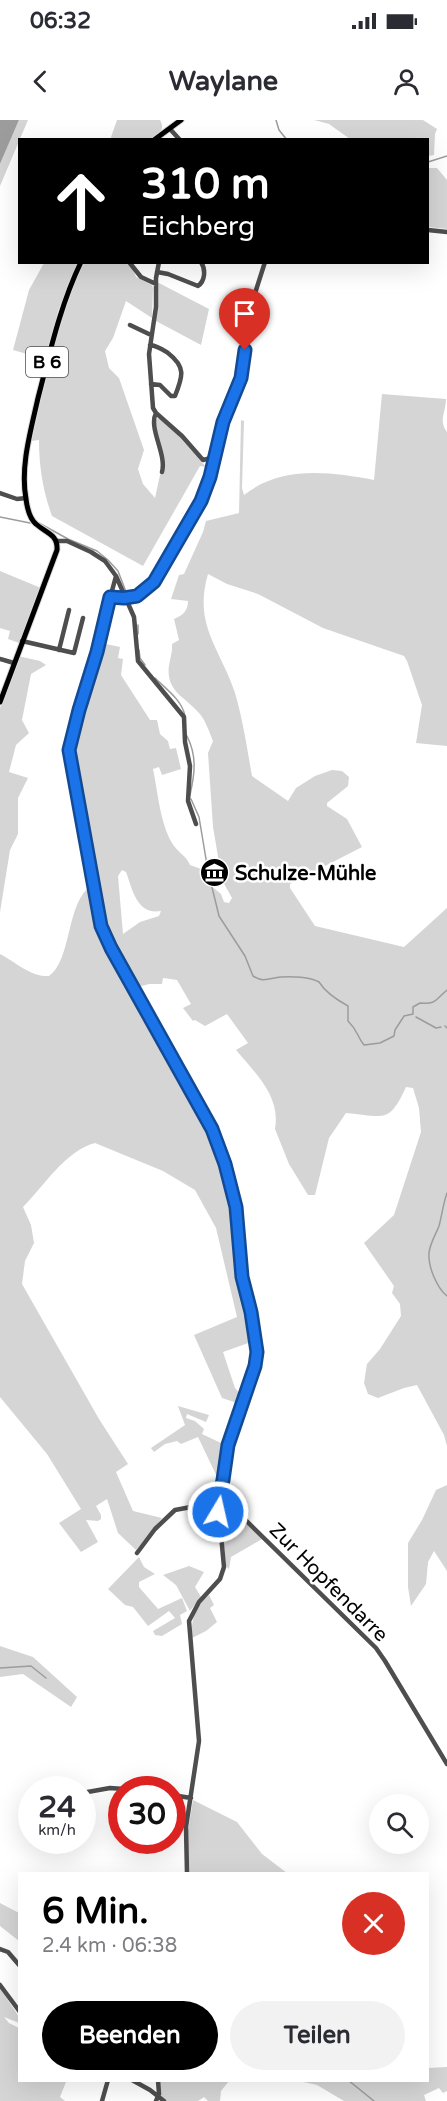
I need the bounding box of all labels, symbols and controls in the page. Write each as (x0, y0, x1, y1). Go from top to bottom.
text: 06:32 (30, 8, 91, 34)
icon: back (24, 65, 57, 98)
text: Waylane (169, 65, 278, 98)
icon: person (390, 65, 423, 98)
text: 310 m (141, 159, 270, 210)
icon: ahead (42, 162, 120, 240)
text: Eichberg (141, 210, 255, 243)
pin (219, 288, 270, 350)
icon: arrive (228, 297, 261, 330)
road number: B 6 (26, 347, 68, 377)
museum icon: Schulze-Mühle (198, 857, 230, 889)
place label: Schulze-Mühle (235, 862, 376, 886)
position arrow (186, 1480, 250, 1544)
street label: Zur Hopfendarre (264, 1518, 393, 1647)
speed limit sign: 30 (108, 1776, 186, 1854)
text: 24 (38, 1789, 76, 1826)
map controls (369, 1794, 429, 1854)
button: search (369, 1794, 429, 1854)
text: km/h (38, 1821, 76, 1839)
text: 6 Min. (42, 1890, 149, 1933)
button: close (342, 1892, 405, 1955)
text: 2.4 km · 06:38 (42, 1934, 177, 1958)
button: Beenden (42, 2001, 218, 2070)
button: Teilen (230, 2001, 405, 2070)

